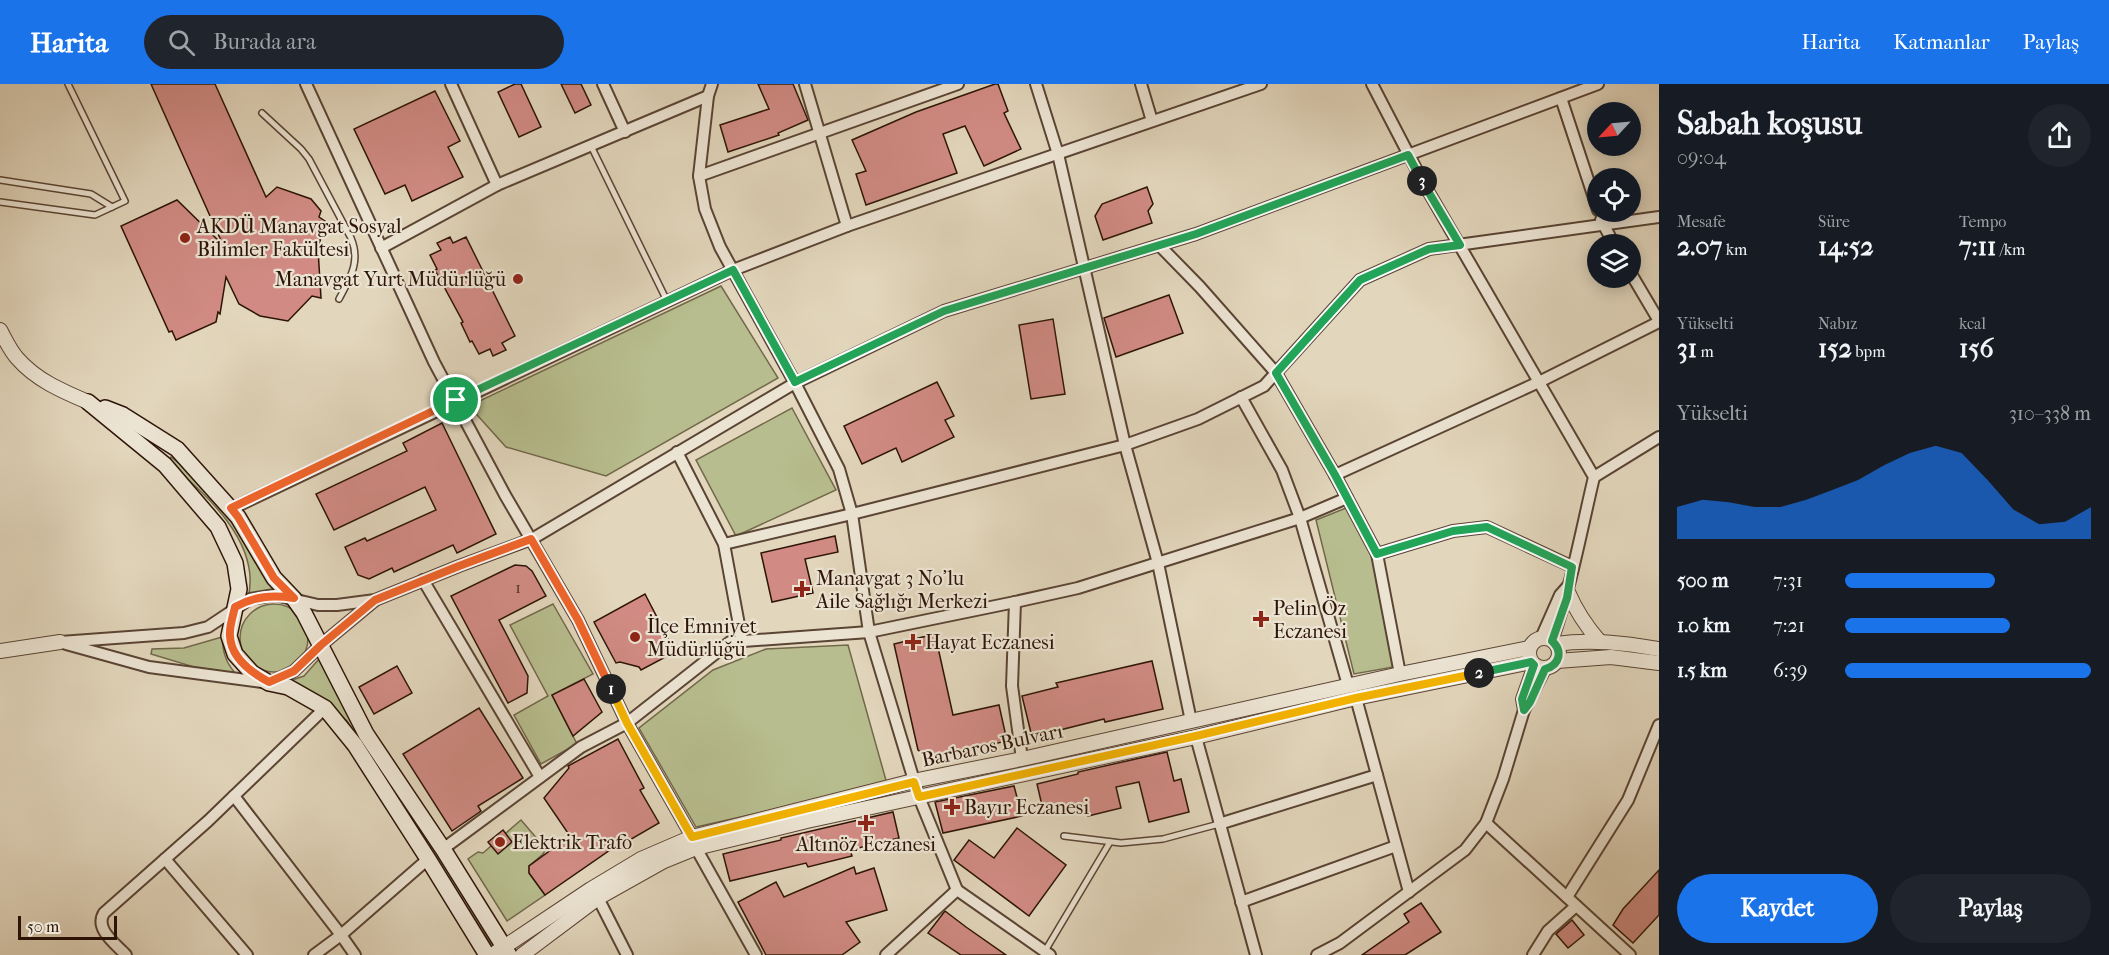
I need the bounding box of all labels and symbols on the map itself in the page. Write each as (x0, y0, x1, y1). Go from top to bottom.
north arrow (1587, 102, 1641, 156)
pin: 3 (1407, 166, 1437, 196)
place label: AKDÜ Manavgat Sosyal Bilimler Fakültesi (196, 214, 402, 261)
marker: AKDÜ Manavgat Sosyal Bilimler Fakültesi (178, 231, 192, 245)
place label: Manavgat Yurt Müdürlüğü (275, 268, 507, 291)
marker: Manavgat Yurt Müdürlüğü (511, 272, 525, 286)
pin (430, 374, 481, 425)
place label: Manavgat 3 No'lu Aile Sağlığı Merkezi (815, 567, 988, 613)
house number: 1 (515, 578, 521, 597)
marker: Manavgat 3 No'lu Aile Sağlığı Merkezi (793, 580, 811, 598)
place label: Pelin Öz Eczanesi (1273, 596, 1347, 643)
marker: Pelin Öz Eczanesi (1254, 612, 1268, 626)
place label: İlçe Emniyet Müdürlüğü (647, 614, 757, 661)
marker: İlçe Emniyet Müdürlüğü (628, 630, 642, 644)
place label: Hayat Eczanesi (925, 631, 1055, 654)
marker: Hayat Eczanesi (906, 635, 920, 649)
pin: 2 (1464, 658, 1494, 688)
pin: 1 (596, 674, 626, 704)
street label: Barbaros Bulvarı (919, 719, 1065, 772)
place label: Bayır Eczanesi (964, 796, 1089, 819)
marker: Bayır Eczanesi (945, 800, 959, 814)
marker: Altınöz Eczanesi (859, 816, 873, 830)
place label: Elektrik Trafo (512, 831, 632, 854)
place label: Altınöz Eczanesi (795, 833, 936, 856)
marker: Elektrik Trafo (493, 835, 507, 849)
scale bar (18, 913, 117, 940)

